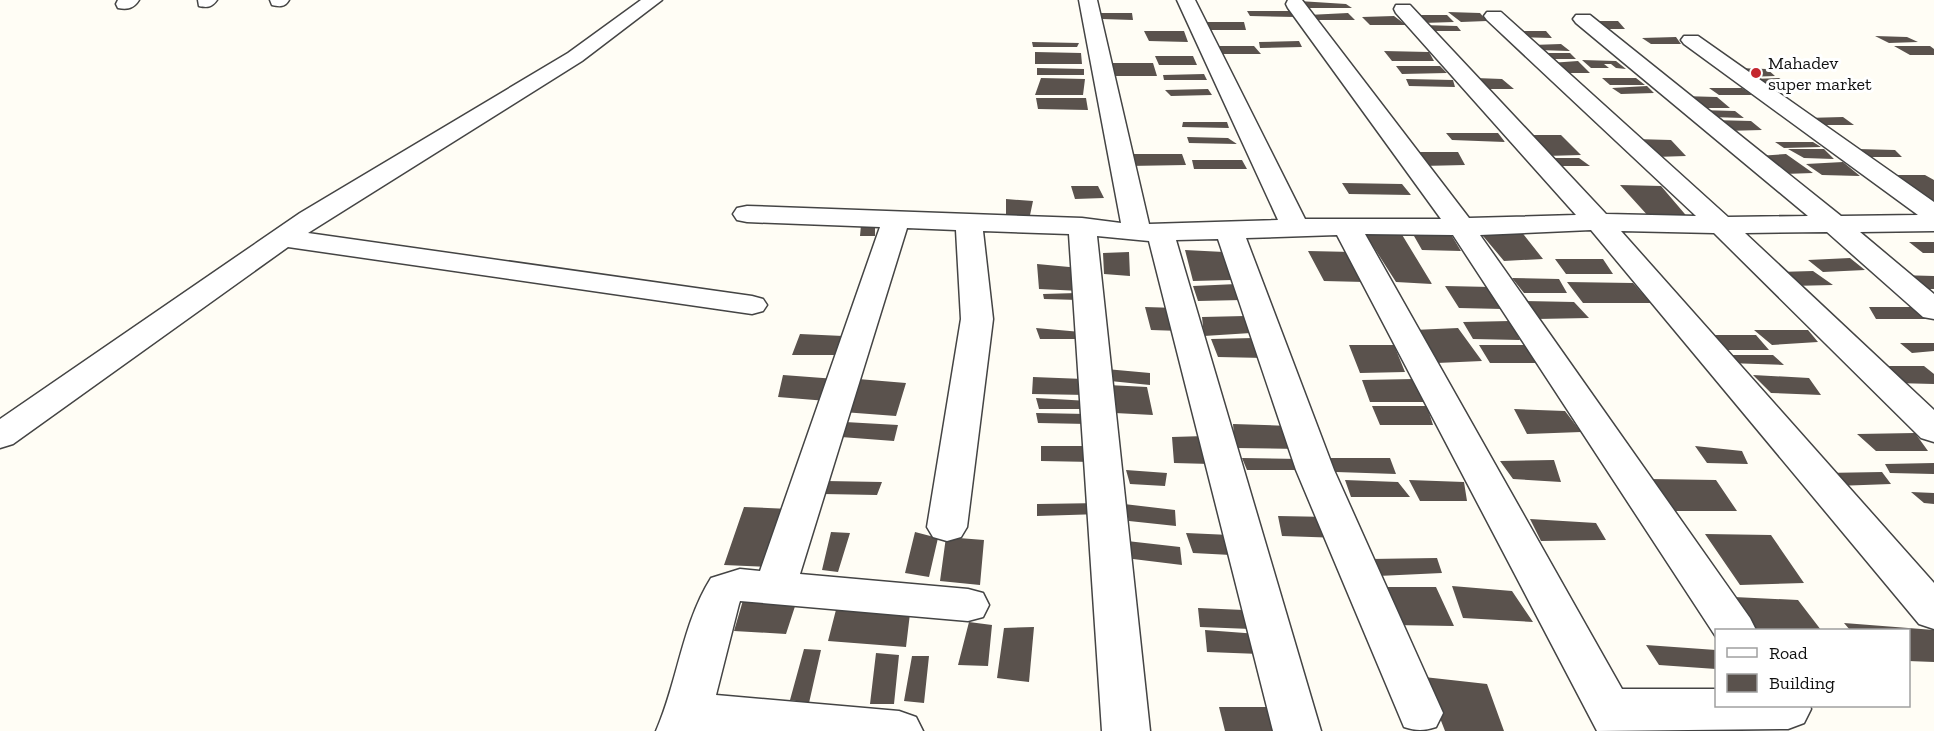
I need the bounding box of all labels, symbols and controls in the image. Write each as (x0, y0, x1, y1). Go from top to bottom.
place label: Mahadev super market (1768, 52, 1872, 95)
marker: Mahadev super market (1749, 66, 1763, 80)
legend (1715, 629, 1910, 707)
text: Road (1769, 642, 1808, 664)
text: Building (1769, 672, 1835, 694)

